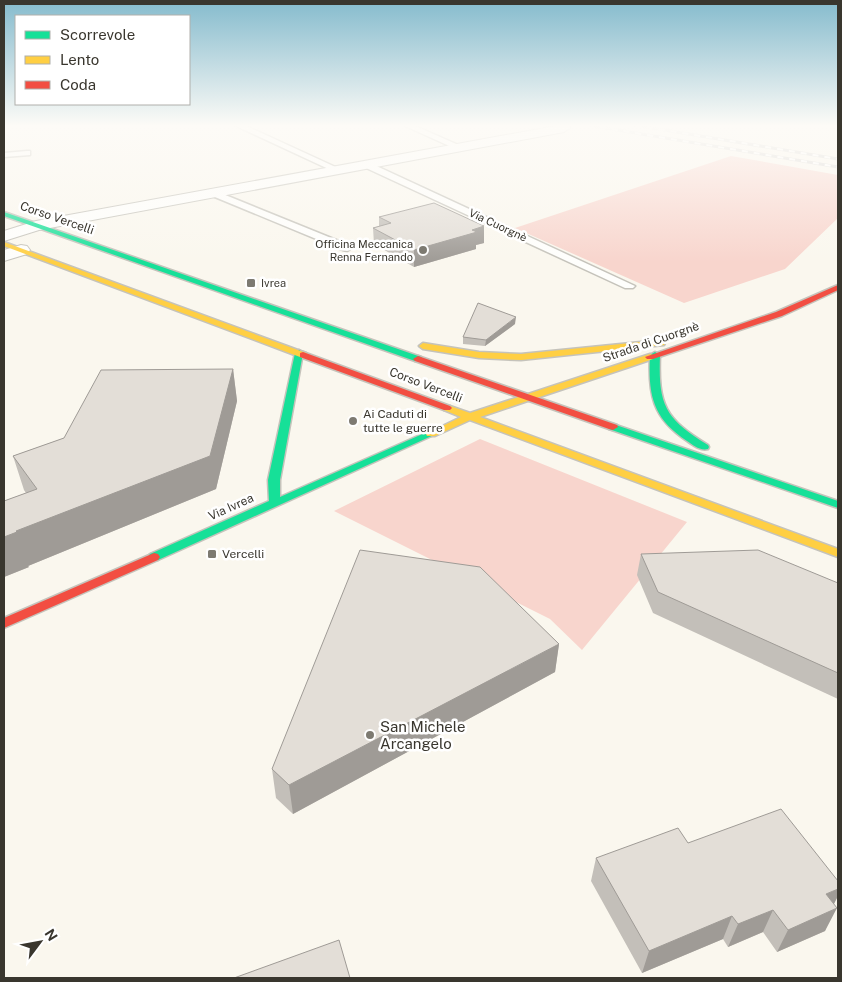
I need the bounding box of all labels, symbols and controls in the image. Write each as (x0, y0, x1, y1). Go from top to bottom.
legend (15, 15, 190, 105)
text: Scorrevole (60, 26, 135, 43)
text: Lento (60, 51, 99, 68)
text: Coda (60, 76, 96, 93)
street label: Corso Vercelli (18, 199, 96, 237)
street label: Via Cuorgnè (467, 206, 529, 244)
place label: Officina Meccanica Renna Fernando (315, 238, 413, 263)
marker: Officina Meccanica Renna Fernando (417, 244, 429, 256)
marker: Ivrea (245, 277, 257, 289)
place label: Ivrea (261, 277, 286, 289)
street label: Strada di Cuorgnè (601, 319, 701, 365)
street label: Corso Vercelli (387, 365, 465, 405)
place label: Ai Caduti di tutte le guerre (363, 407, 443, 435)
marker: Ai Caduti di tutte le guerre (347, 415, 359, 427)
street label: Via Ivrea (206, 491, 256, 523)
place label: Vercelli (222, 547, 264, 561)
marker: Vercelli (206, 548, 218, 560)
place label: San Michele Arcangelo (380, 718, 465, 752)
marker: San Michele Arcangelo (364, 729, 376, 741)
north arrow (15, 917, 65, 967)
text: N (41, 926, 61, 944)

